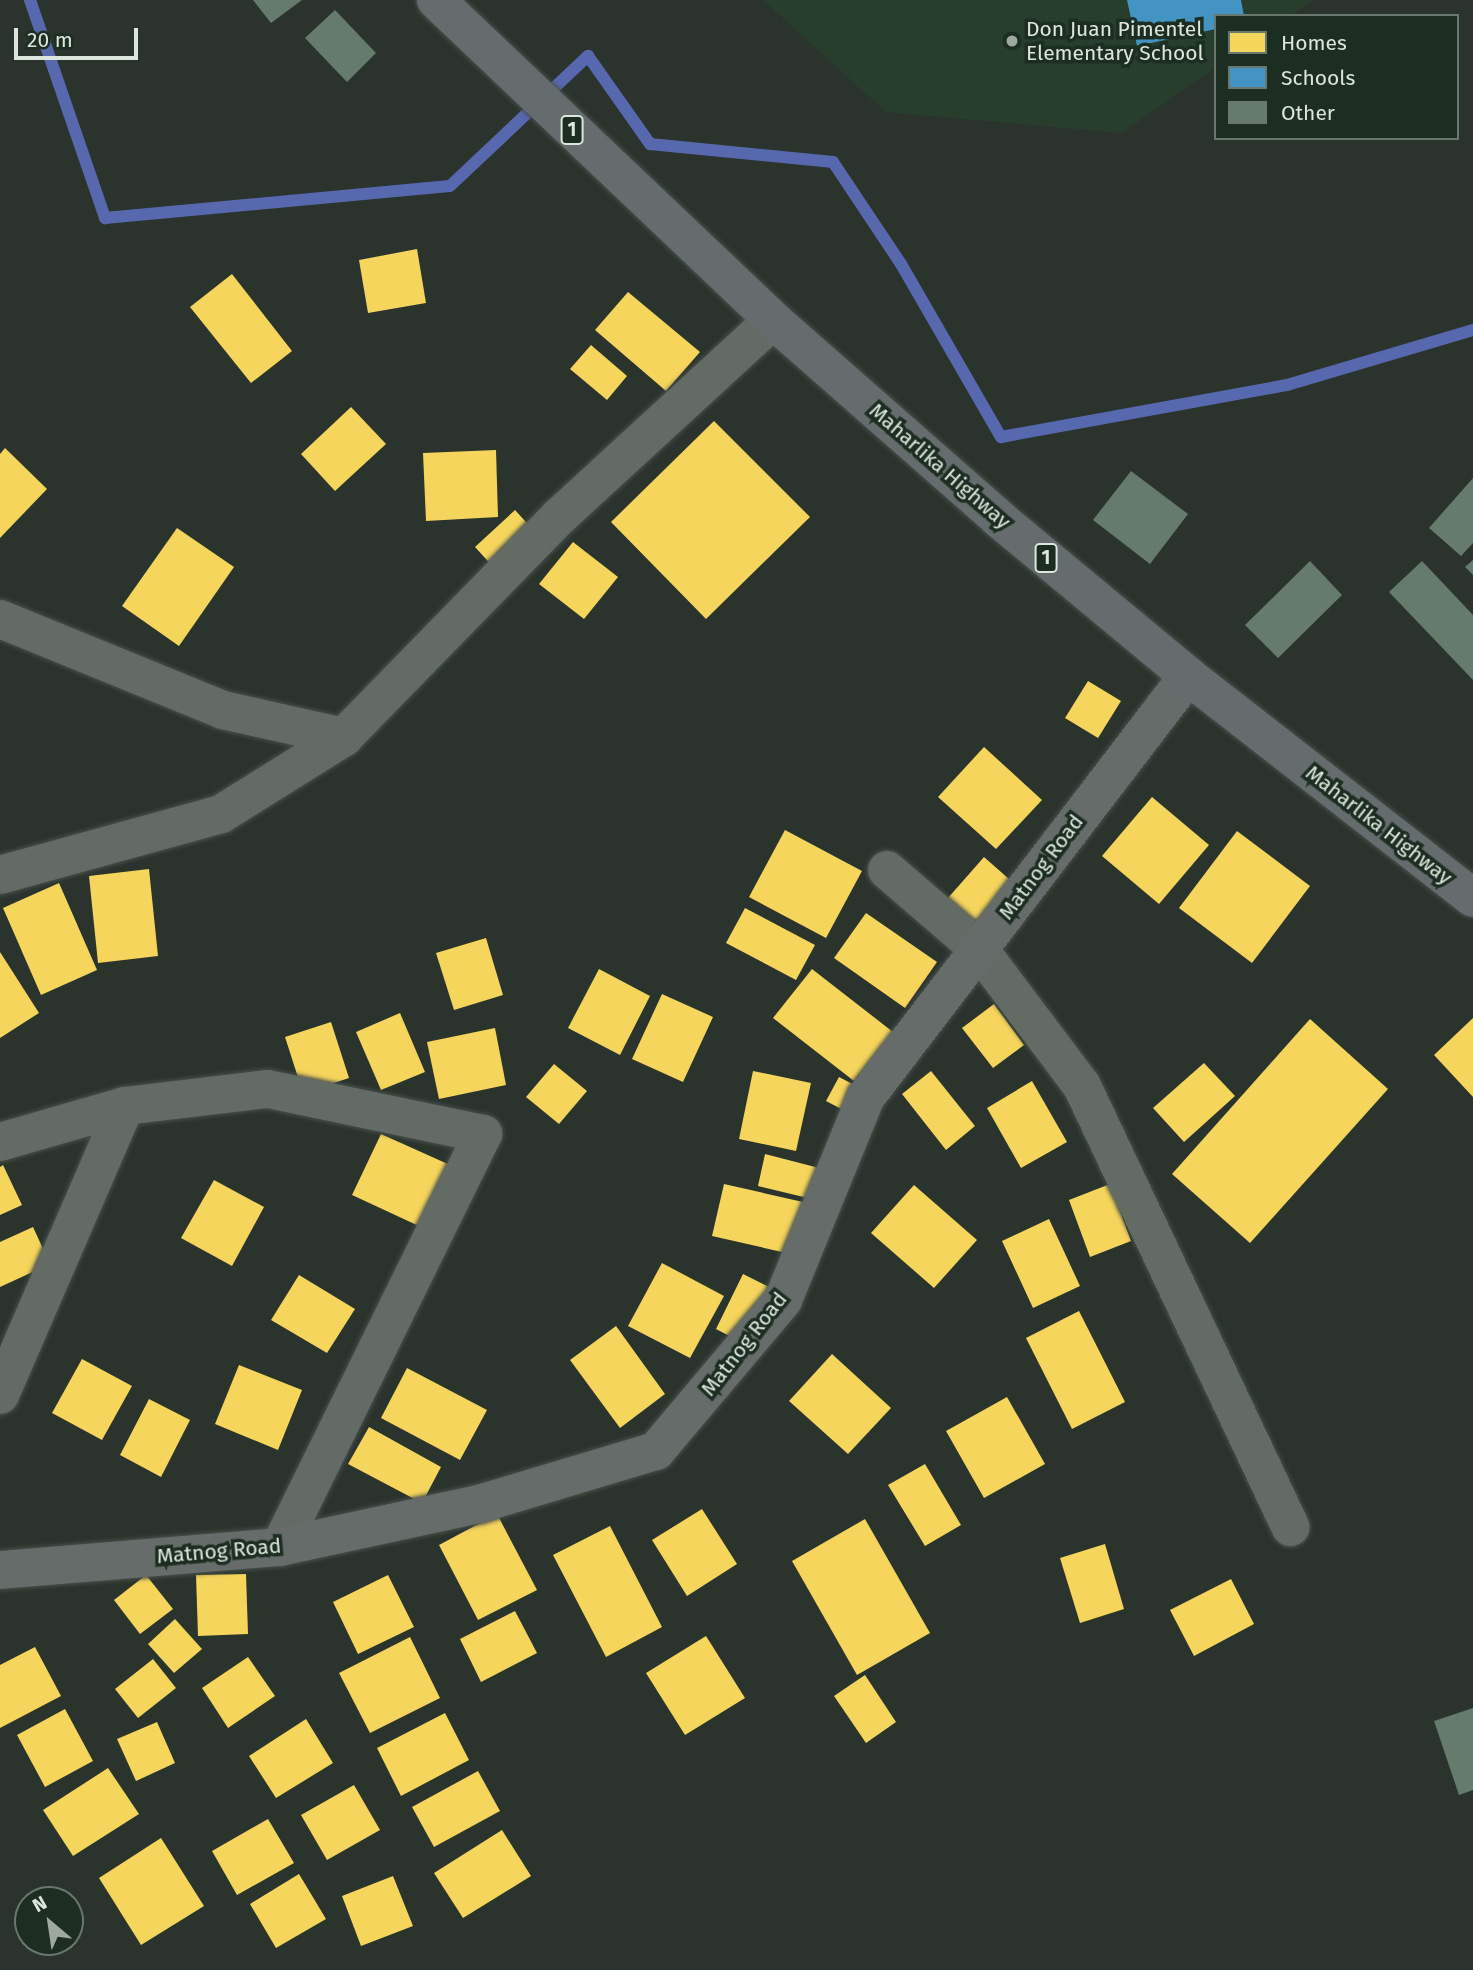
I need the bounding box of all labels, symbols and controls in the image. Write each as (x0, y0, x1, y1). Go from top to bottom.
scale bar (18, 14, 142, 58)
legend (1214, 14, 1459, 140)
place label: Don Juan Pimentel Elementary School (1026, 16, 1204, 66)
text: 20 m (27, 27, 73, 53)
text: Homes (1281, 30, 1347, 56)
marker: Don Juan Pimentel Elementary School (1004, 33, 1020, 49)
text: Schools (1281, 65, 1355, 91)
text: Other (1281, 100, 1335, 126)
road number: 1 (560, 114, 584, 146)
street label: Maharlika Highway (864, 398, 1016, 534)
road number: 1 (1034, 542, 1058, 573)
street label: Maharlika Highway (1301, 760, 1457, 890)
street label: Matnog Road (993, 810, 1089, 924)
street label: Matnog Road (696, 1287, 792, 1401)
street label: Matnog Road (156, 1533, 282, 1569)
north arrow (14, 1886, 84, 1956)
text: N (28, 1891, 51, 1917)

